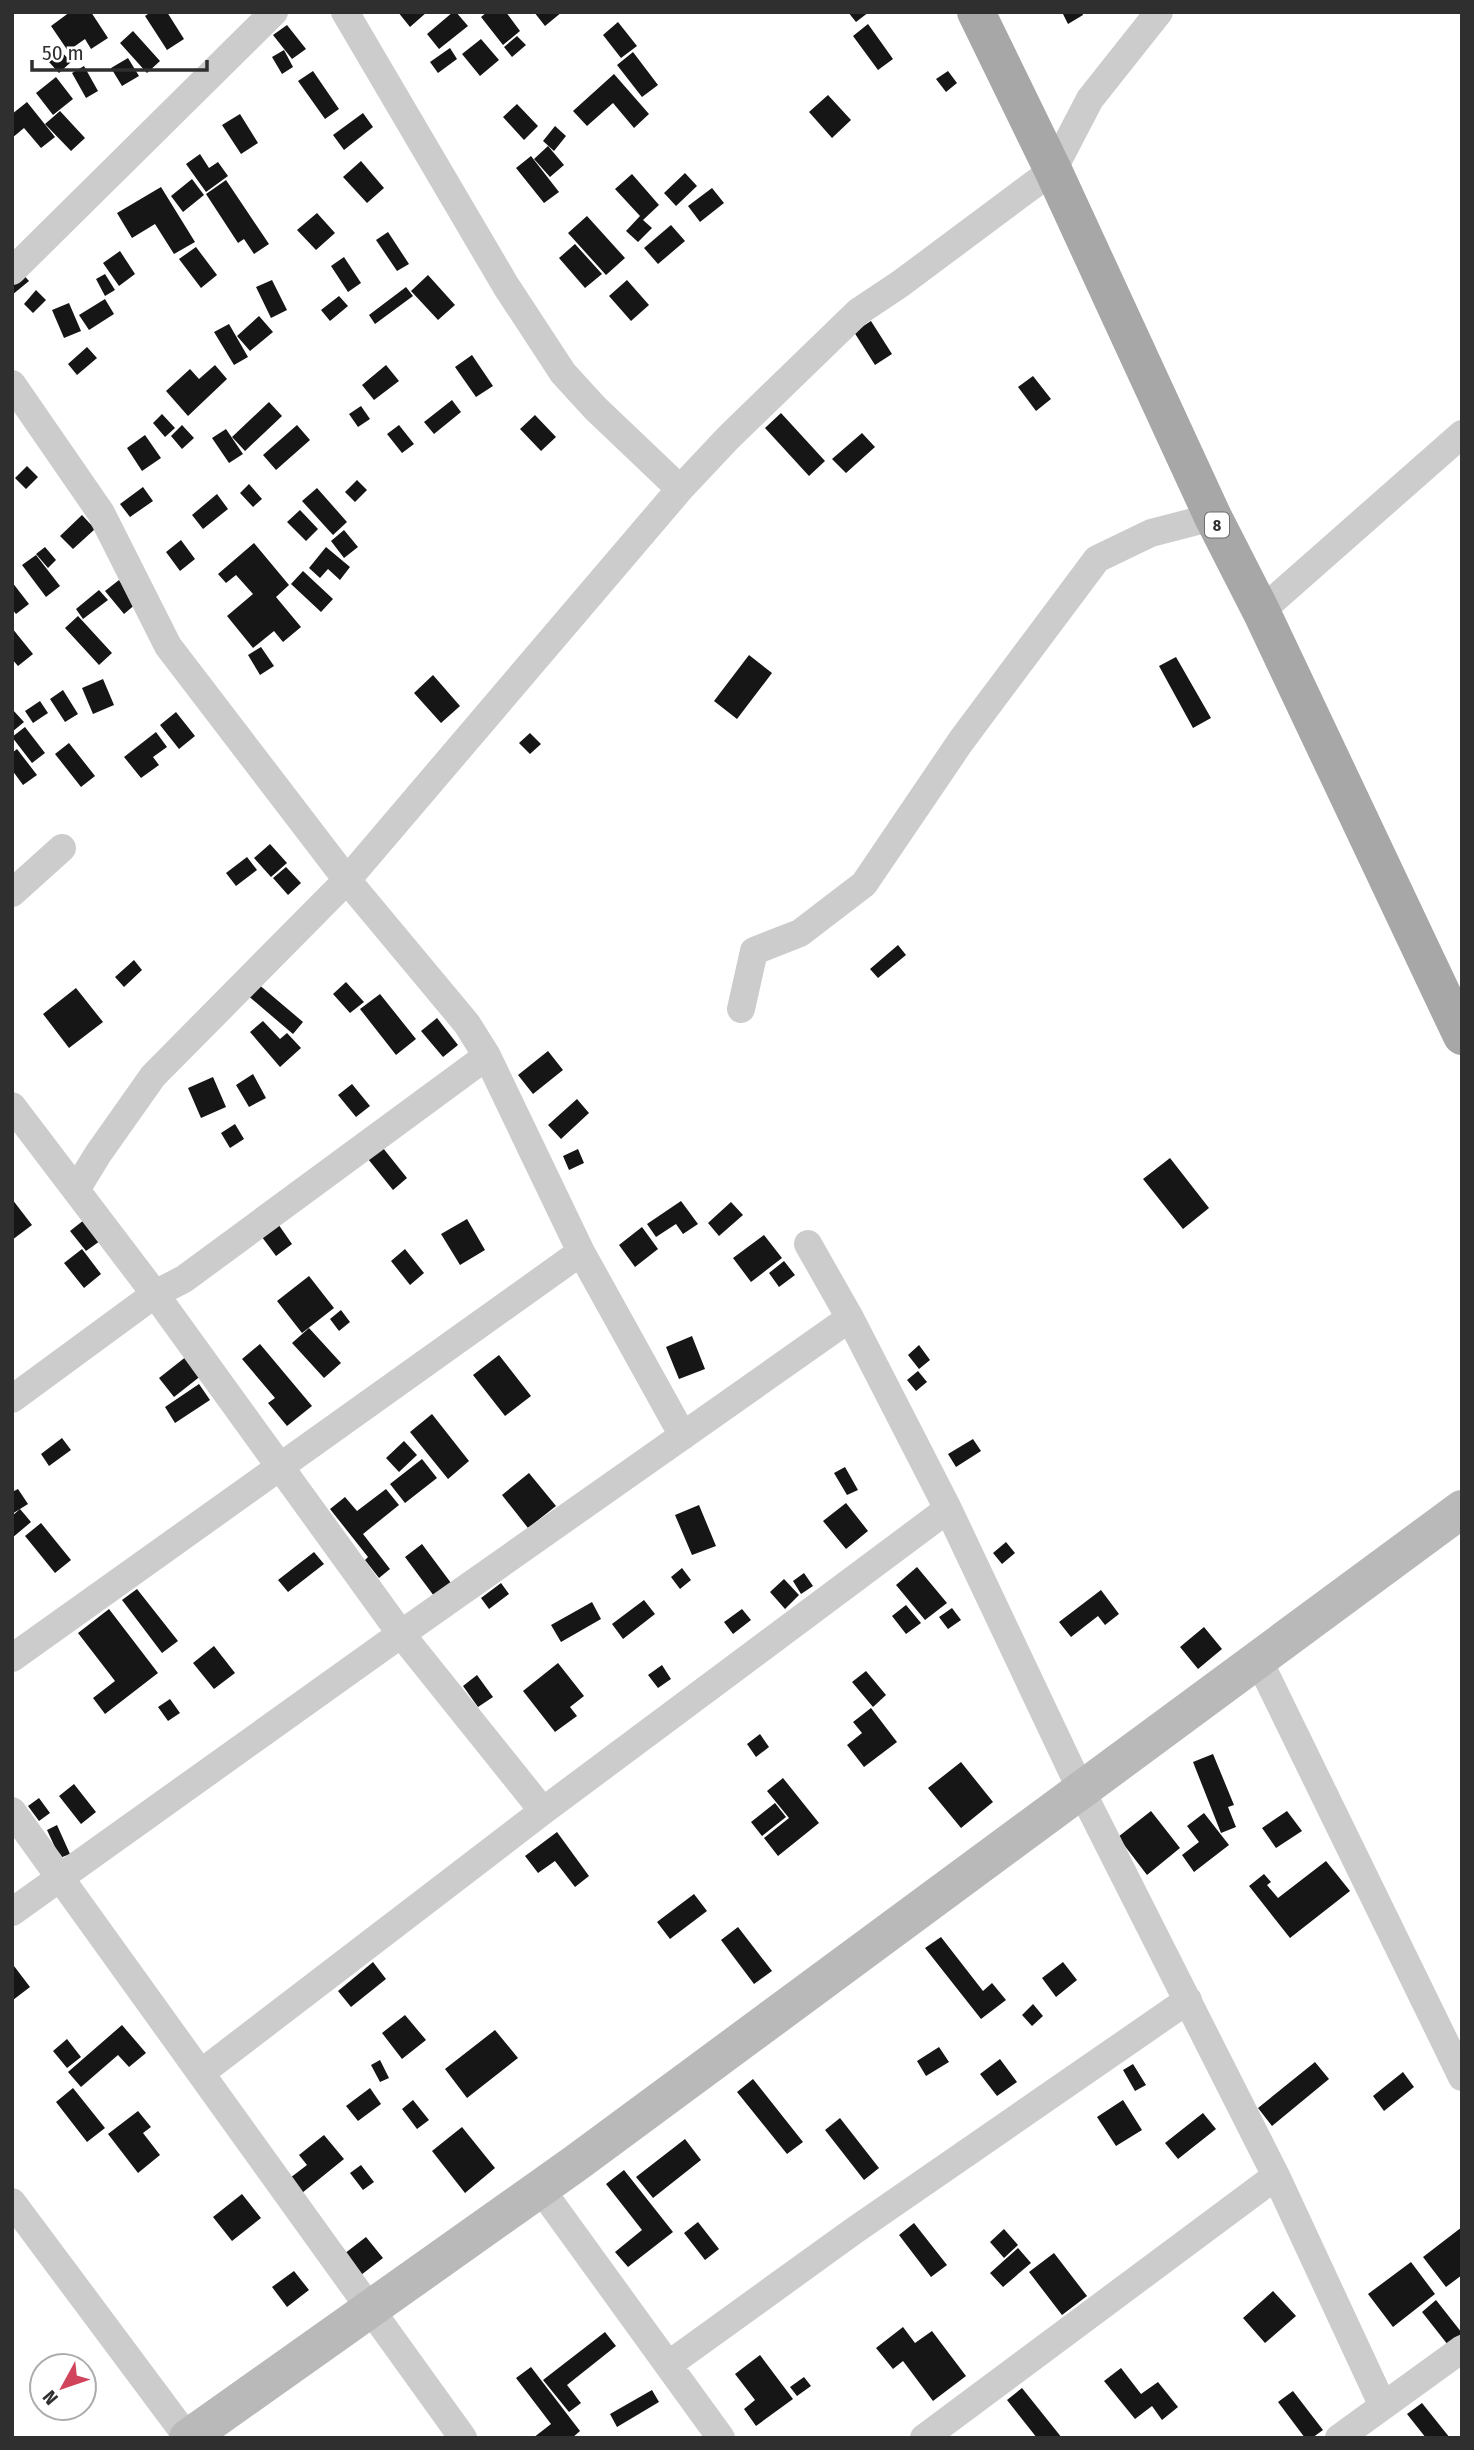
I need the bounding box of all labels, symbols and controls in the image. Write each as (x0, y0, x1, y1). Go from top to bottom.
scale bar (32, 28, 206, 72)
text: 50 m (42, 40, 84, 66)
road number: 8 (1205, 512, 1229, 538)
north arrow (28, 2352, 98, 2422)
text: N (38, 2386, 63, 2409)

